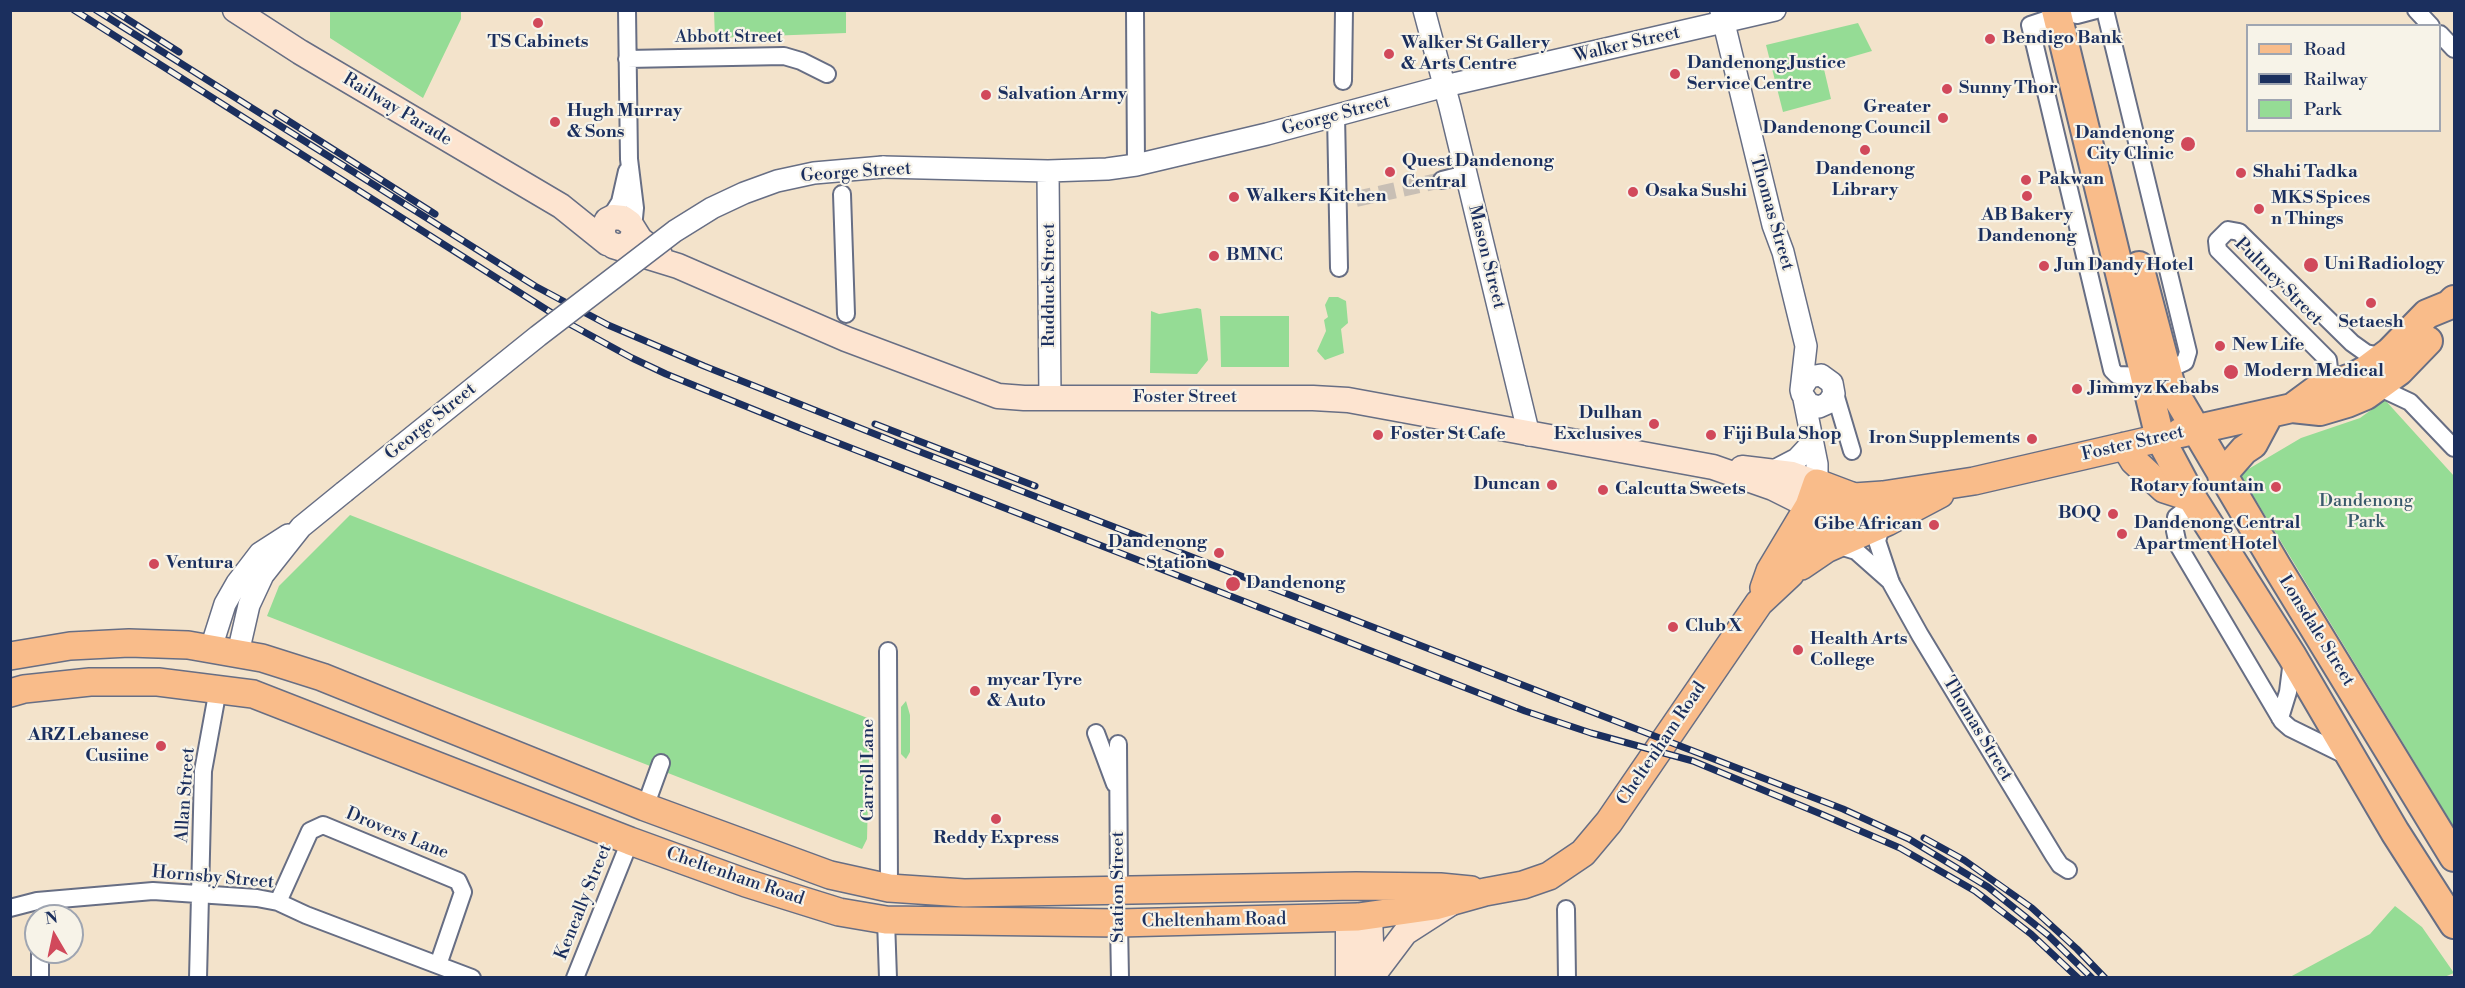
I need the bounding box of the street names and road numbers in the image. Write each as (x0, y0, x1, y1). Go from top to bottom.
street label: Walker Street (1572, 22, 1682, 68)
street label: Abbott Street (675, 27, 783, 49)
street label: Railway Parade (338, 69, 456, 151)
street label: George Street (1280, 91, 1392, 141)
street label: Thomas Street (1744, 153, 1798, 273)
street label: George Street (800, 158, 912, 188)
street label: Mason Street (1463, 203, 1509, 311)
street label: Rudduck Street (1039, 223, 1061, 347)
street label: Pultney Street (2230, 234, 2326, 330)
street label: George Street (381, 379, 481, 465)
street label: Foster Street (1133, 387, 1237, 409)
street label: Foster Street (2080, 422, 2186, 466)
street label: Lonsdale Street (2273, 571, 2359, 691)
street label: Thomas Street (1937, 673, 2017, 785)
street label: Cheltenham Road (1613, 678, 1711, 810)
street label: Carroll Lane (858, 719, 880, 821)
street label: Allan Street (172, 747, 200, 843)
street label: Drovers Lane (342, 804, 452, 864)
street label: Station Street (1108, 831, 1130, 943)
street label: Keneally Street (551, 841, 617, 963)
street label: Cheltenham Road (663, 843, 807, 911)
street label: Hornsby Street (151, 862, 275, 894)
street label: Cheltenham Road (1142, 909, 1286, 933)

